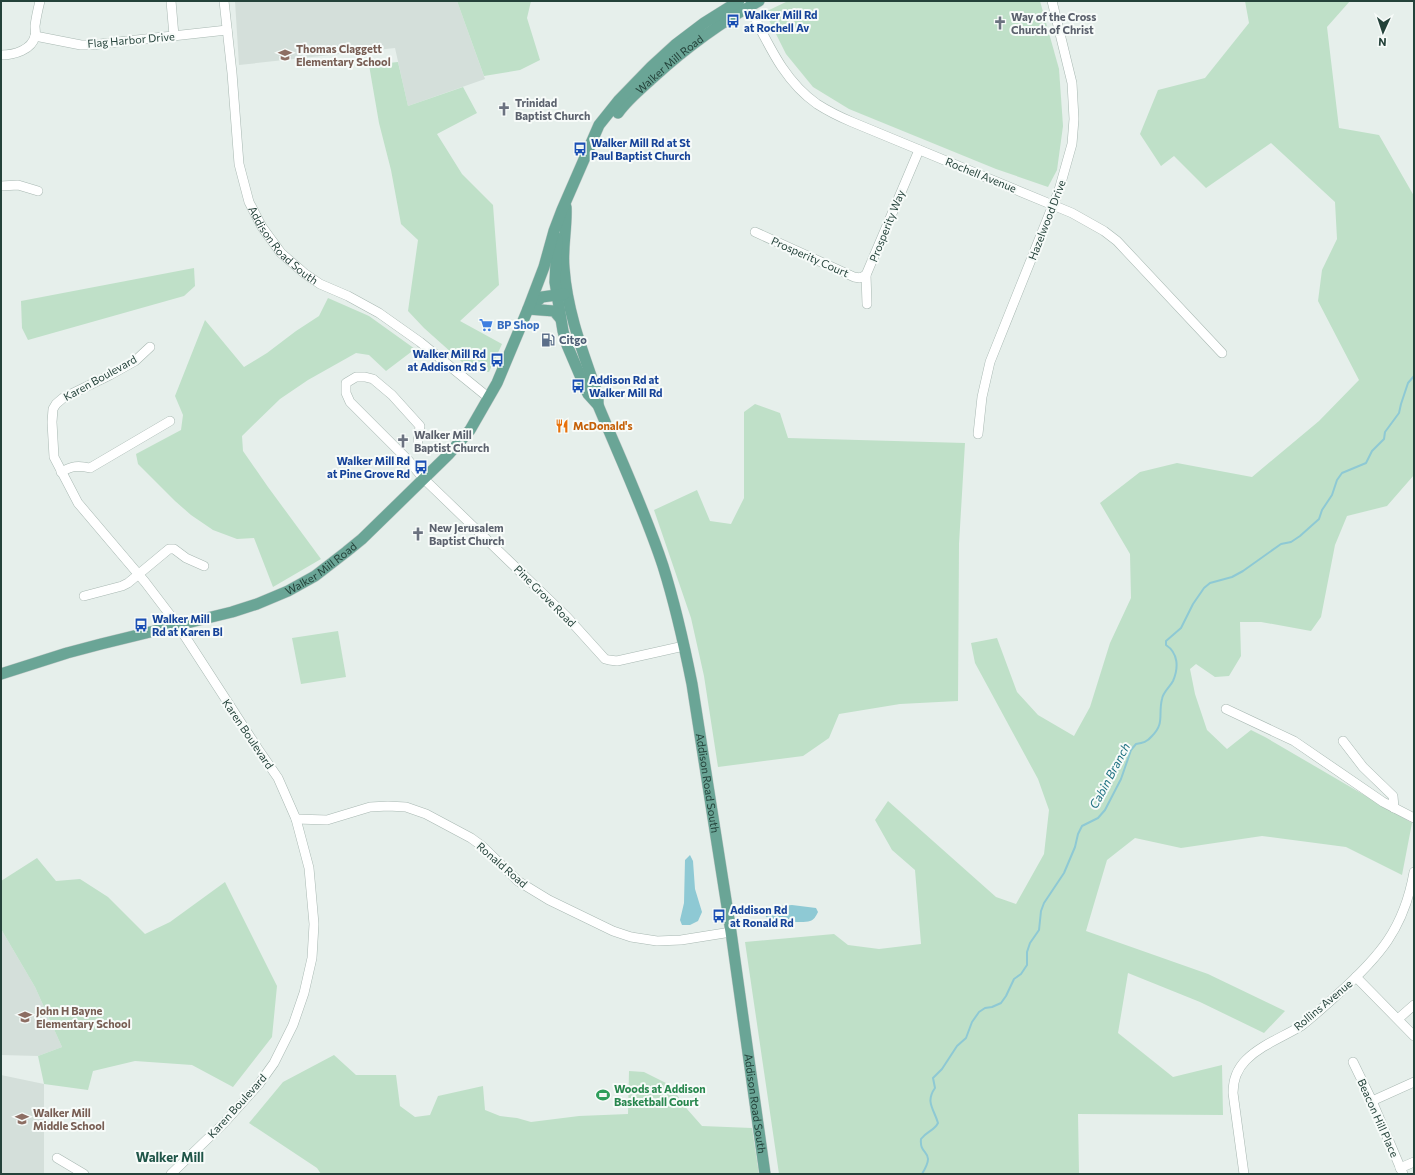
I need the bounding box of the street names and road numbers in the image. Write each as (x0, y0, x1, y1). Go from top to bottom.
street label: Flag Harbor Drive (87, 29, 175, 50)
street label: Walker Mill Road (633, 32, 705, 96)
street label: Rochell Avenue (944, 154, 1019, 195)
street label: Hazelwood Drive (1025, 178, 1068, 262)
street label: Prosperity Way (866, 188, 907, 264)
street label: Addison Road South (246, 204, 321, 287)
street label: Prosperity Court (769, 234, 851, 280)
street label: Karen Boulevard (61, 352, 139, 403)
street label: Walker Mill Road (283, 539, 359, 597)
street label: Pine Grove Road (512, 562, 579, 629)
street label: Karen Boulevard (220, 696, 277, 771)
street label: Addison Road South (694, 732, 722, 834)
street label: Ronald Road (474, 839, 530, 890)
street label: Rollins Avenue (1291, 976, 1355, 1033)
street label: Addison Road South (742, 1053, 769, 1154)
street label: Karen Boulevard (204, 1071, 269, 1140)
street label: Beacon Hill Place (1355, 1077, 1402, 1159)

